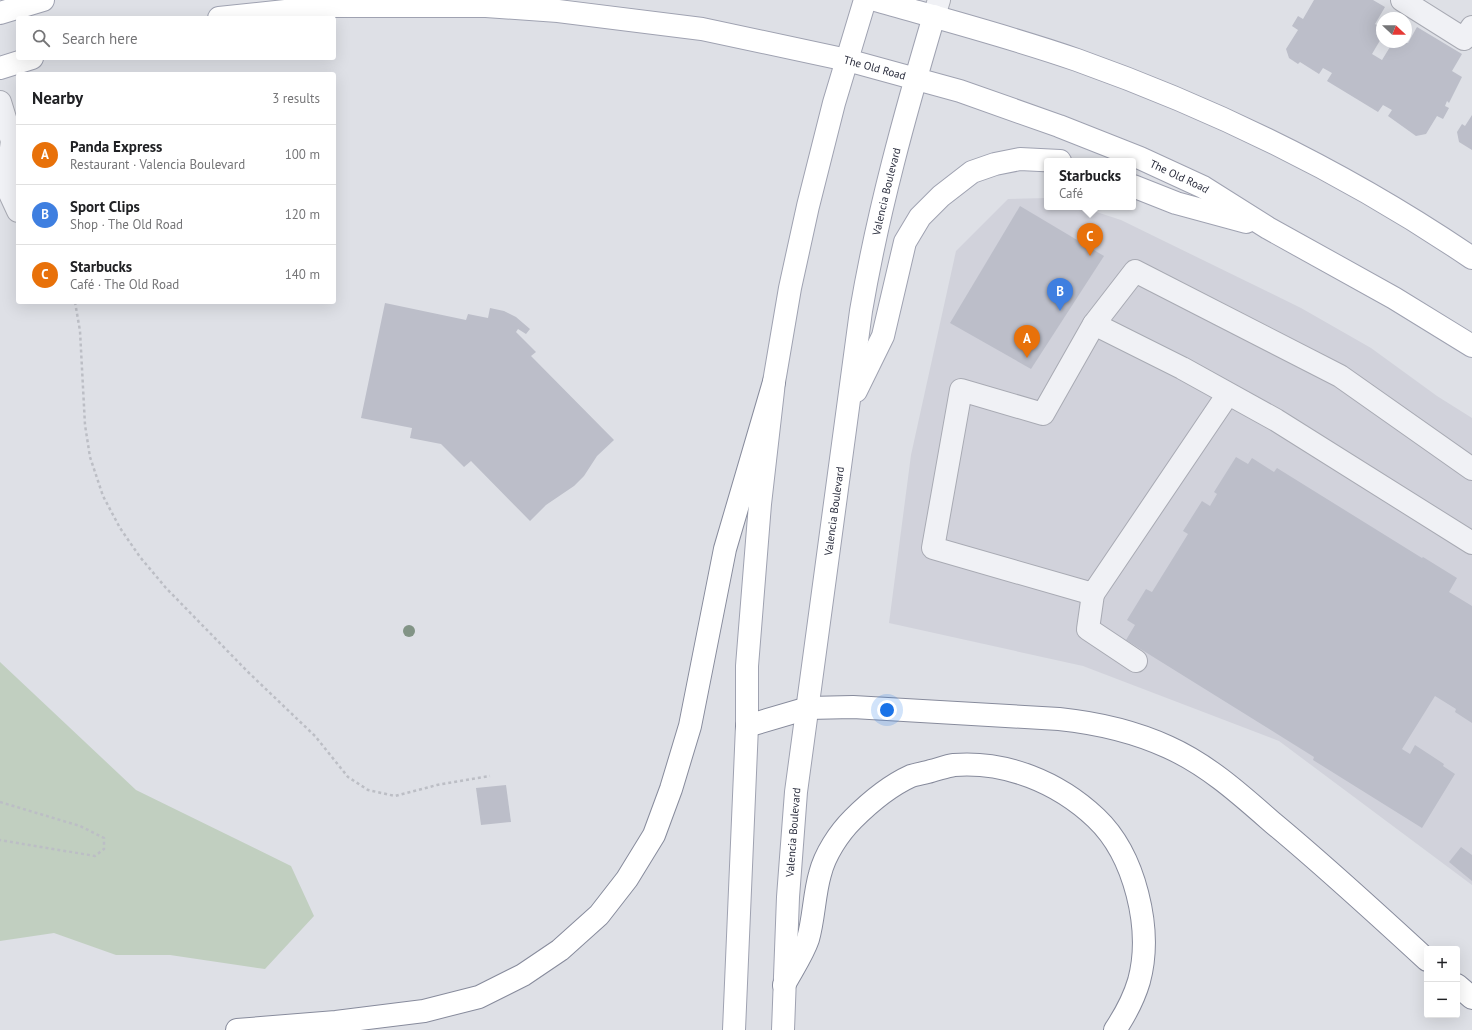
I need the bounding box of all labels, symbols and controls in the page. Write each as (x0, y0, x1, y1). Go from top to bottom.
north arrow (1376, 12, 1412, 48)
search box (16, 16, 336, 60)
icon: search (30, 27, 52, 49)
text: Search here (62, 29, 138, 48)
street label: The Old Road (842, 52, 907, 83)
text: Nearby (32, 87, 83, 109)
text: 3 results (272, 90, 320, 107)
text: Panda Express (70, 137, 162, 156)
text: A (41, 146, 49, 163)
text: 100 m (285, 146, 320, 163)
street label: Valencia Boulevard (869, 146, 904, 238)
text: Restaurant · Valencia Boulevard (70, 156, 245, 173)
street label: The Old Road (1148, 157, 1212, 196)
popup (1044, 158, 1136, 210)
text: Starbucks (1059, 166, 1121, 185)
text: Café (1059, 185, 1083, 202)
text: Sport Clips (70, 197, 140, 216)
text: B (41, 206, 49, 223)
text: 120 m (285, 206, 320, 223)
text: Shop · The Old Road (70, 216, 183, 233)
pin: C (1077, 223, 1103, 256)
text: Starbucks (70, 257, 132, 276)
text: C (41, 266, 49, 283)
text: 140 m (285, 266, 320, 283)
text: Café · The Old Road (70, 276, 179, 293)
pin: B (1047, 278, 1073, 311)
pin: A (1014, 325, 1040, 358)
street label: Valencia Boulevard (821, 466, 847, 557)
your location (877, 700, 897, 720)
street label: Valencia Boulevard (782, 787, 804, 879)
map controls (1424, 946, 1460, 1018)
button: + (1424, 946, 1460, 982)
button: − (1424, 982, 1460, 1018)

